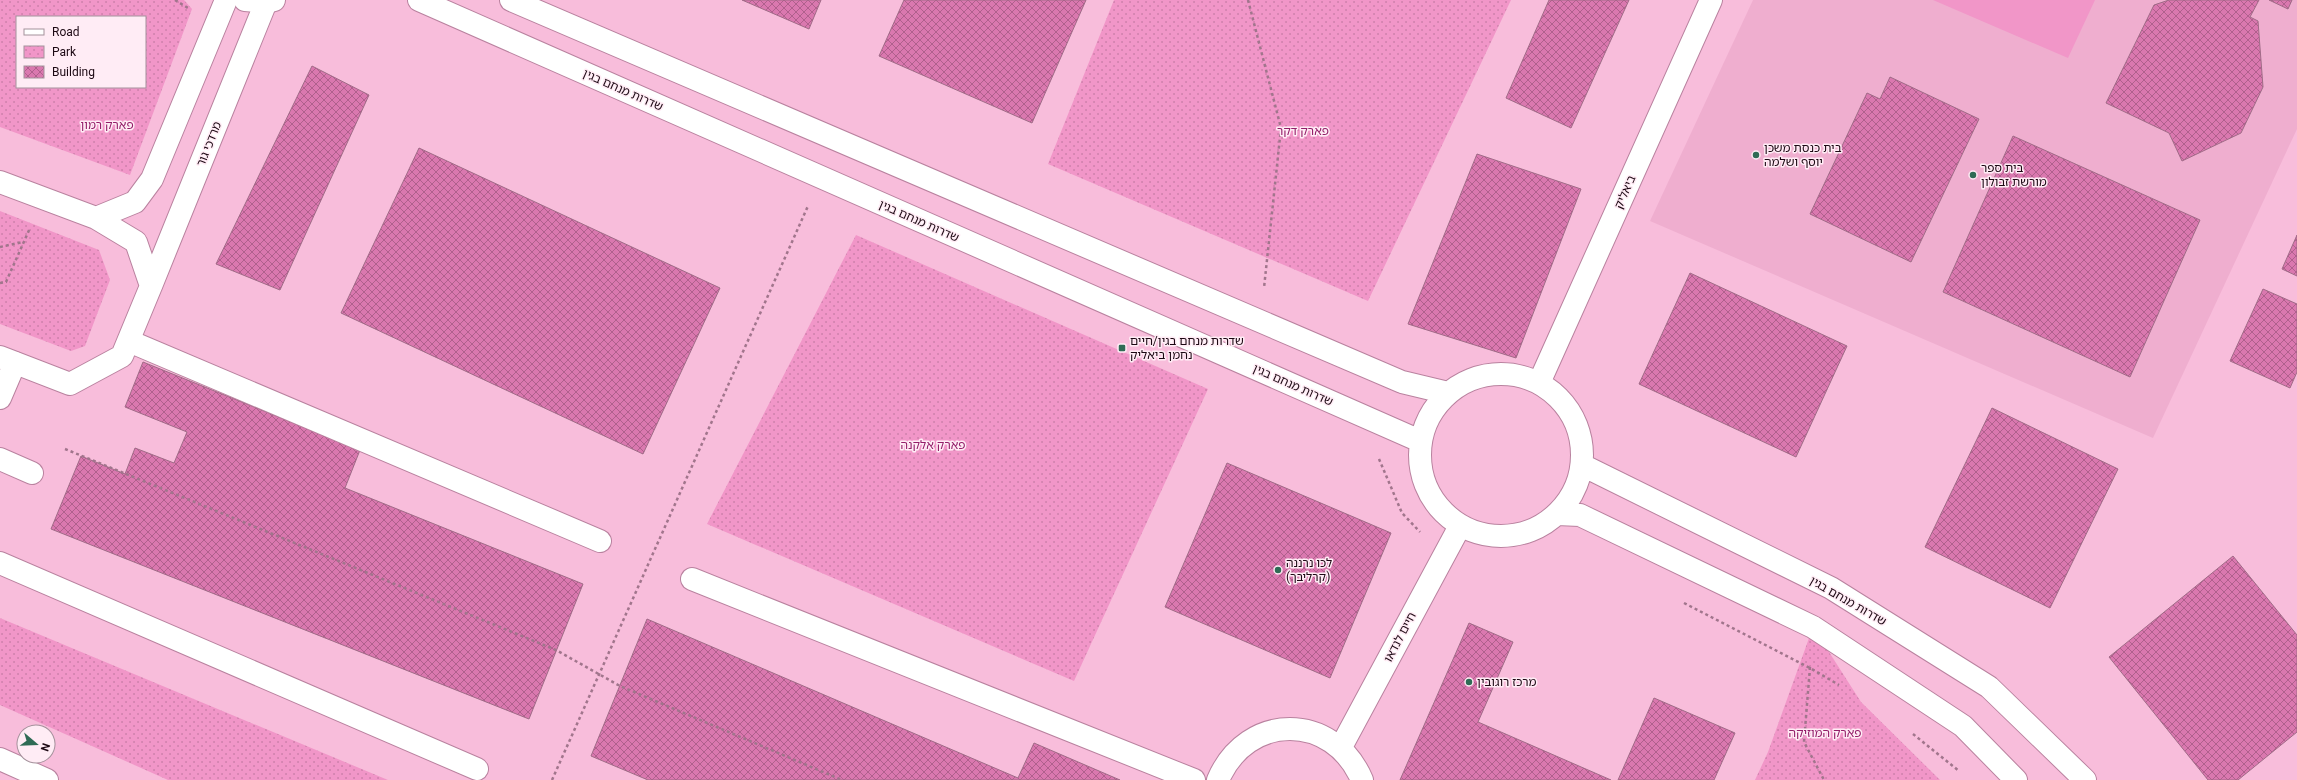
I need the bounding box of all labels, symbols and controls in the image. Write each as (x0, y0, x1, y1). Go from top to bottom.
legend (16, 16, 146, 88)
text: Road (52, 25, 80, 39)
text: Park (52, 45, 77, 59)
text: Building (52, 65, 95, 79)
street label: שדרות מנחם בגין (581, 66, 665, 114)
park label: פארק רמון (80, 118, 134, 132)
street label: מרדכי גור (194, 119, 224, 169)
park label: פארק דקר (1277, 124, 1329, 138)
place label: בית כנסת משכן יוסף ושלמה (1764, 141, 1842, 169)
marker: בית כנסת משכן יוסף ושלמה (1751, 150, 1761, 160)
place label: בית ספר מורשת זבולון (1981, 161, 2047, 189)
marker: בית ספר מורשת זבולון (1968, 170, 1978, 180)
street label: ביאליק (1611, 173, 1639, 211)
street label: שדרות מנחם בגין (877, 197, 961, 245)
place label: שדרות מנחם בגין/חיים נחמן ביאליק (1130, 334, 1244, 362)
marker: שדרות מנחם בגין/חיים נחמן ביאליק (1117, 343, 1127, 353)
street label: שדרות מנחם בגין (1251, 361, 1335, 409)
park label: פארק אלקנה (901, 438, 965, 452)
place label: לכו נרננה (קרליבך) (1286, 556, 1332, 584)
marker: לכו נרננה (קרליבך) (1273, 565, 1283, 575)
street label: שדרות מנחם בגין (1807, 573, 1889, 629)
street label: חיים לנדאו (1381, 610, 1419, 664)
place label: מרכז רוגובין (1477, 675, 1536, 689)
marker: מרכז רוגובין (1464, 677, 1474, 687)
north arrow (16, 724, 56, 764)
park label: פארק המוזיקה (1788, 726, 1862, 740)
text: N (37, 741, 52, 753)

